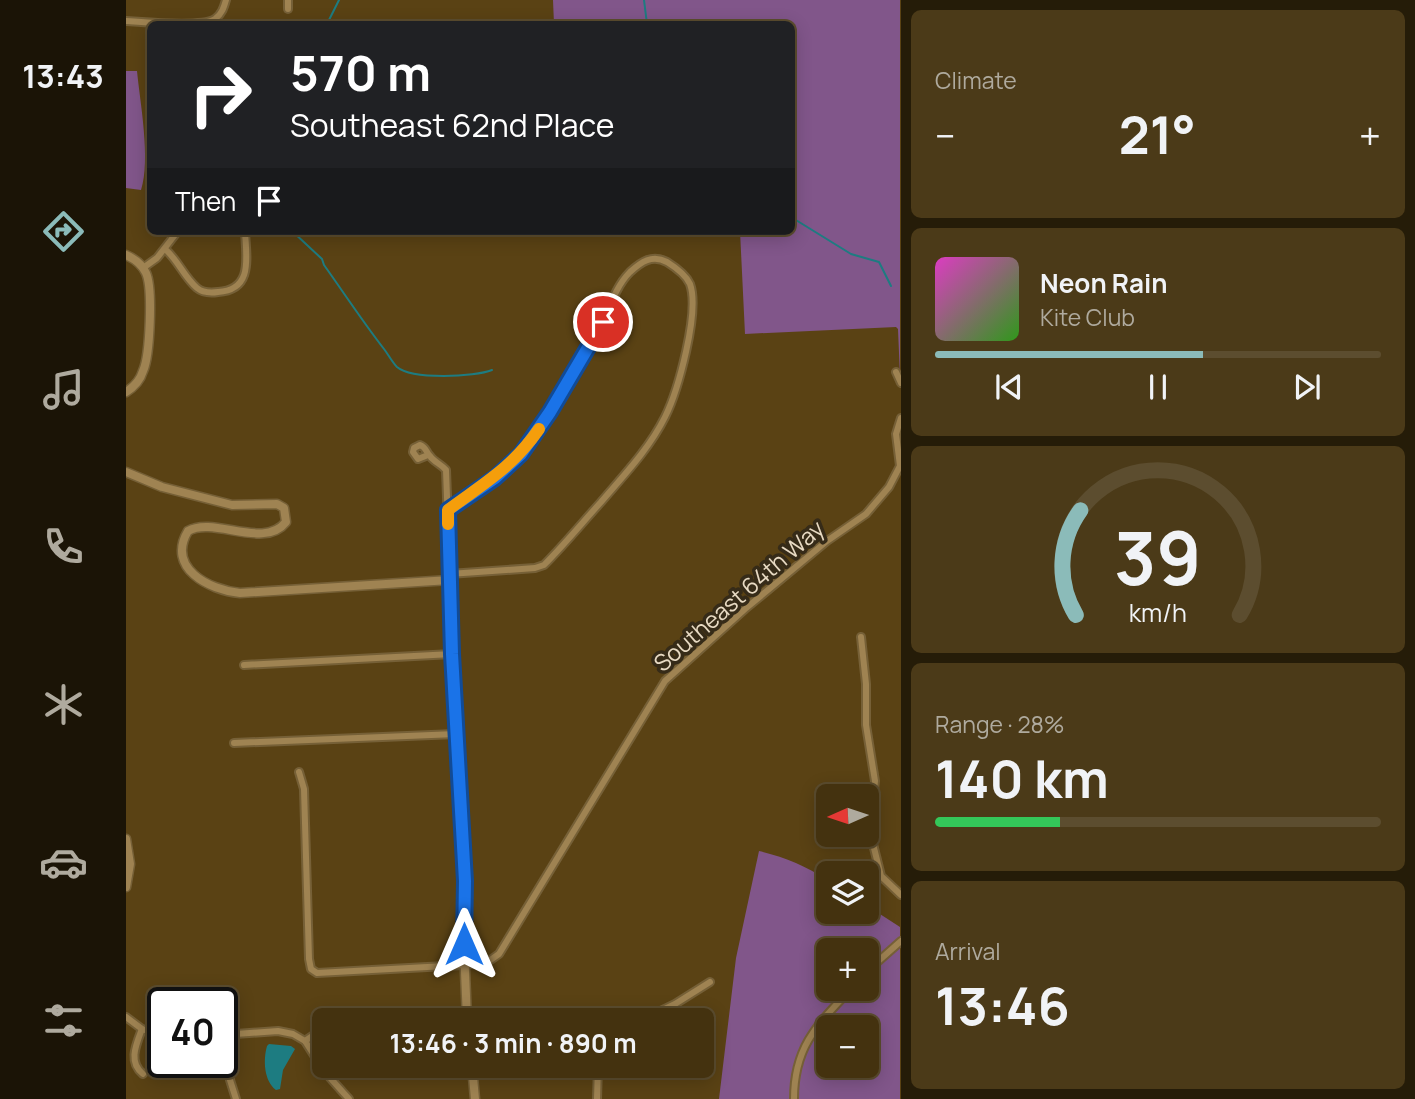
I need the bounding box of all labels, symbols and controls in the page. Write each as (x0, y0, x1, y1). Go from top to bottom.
text: 570 m (290, 39, 431, 106)
icon: right (175, 49, 266, 140)
text: 13:43 (22, 54, 104, 98)
text: Climate (935, 64, 1017, 96)
text: 21° (1119, 99, 1196, 170)
text: Southeast 62nd Place (290, 103, 615, 147)
text: − (935, 109, 956, 161)
text: + (1359, 109, 1381, 161)
icon: arrive (250, 182, 288, 220)
text: Then (175, 183, 236, 219)
icon: directions (39, 207, 88, 256)
text: Neon Rain (1040, 265, 1168, 301)
pin (573, 292, 633, 352)
text: Kite Club (1040, 301, 1135, 333)
icon: arrive (584, 303, 622, 341)
icon: music (39, 365, 88, 414)
icon: previous (990, 368, 1028, 406)
icon: pause (1139, 368, 1177, 406)
icon: next (1288, 368, 1326, 406)
text: 39 (1114, 508, 1202, 608)
street label: Southeast 64th Way (646, 512, 830, 678)
icon: phone (39, 522, 88, 571)
text: km/h (1129, 595, 1187, 630)
icon: climate (39, 680, 88, 729)
text: Range · 28% (935, 708, 1065, 740)
text: 140 km (935, 743, 1109, 814)
north arrow (816, 784, 878, 847)
map controls (816, 784, 879, 1078)
icon: car (39, 838, 88, 887)
button: layers (816, 861, 879, 924)
position arrow (427, 907, 501, 981)
text: Arrival (935, 935, 1001, 967)
button: + (816, 938, 879, 1001)
text: 13:46 (935, 970, 1070, 1041)
speed limit sign: 40 (147, 987, 238, 1078)
icon: filters (39, 996, 88, 1045)
button: − (816, 1015, 879, 1078)
text: 13:46 · 3 min · 890 m (389, 1025, 637, 1061)

